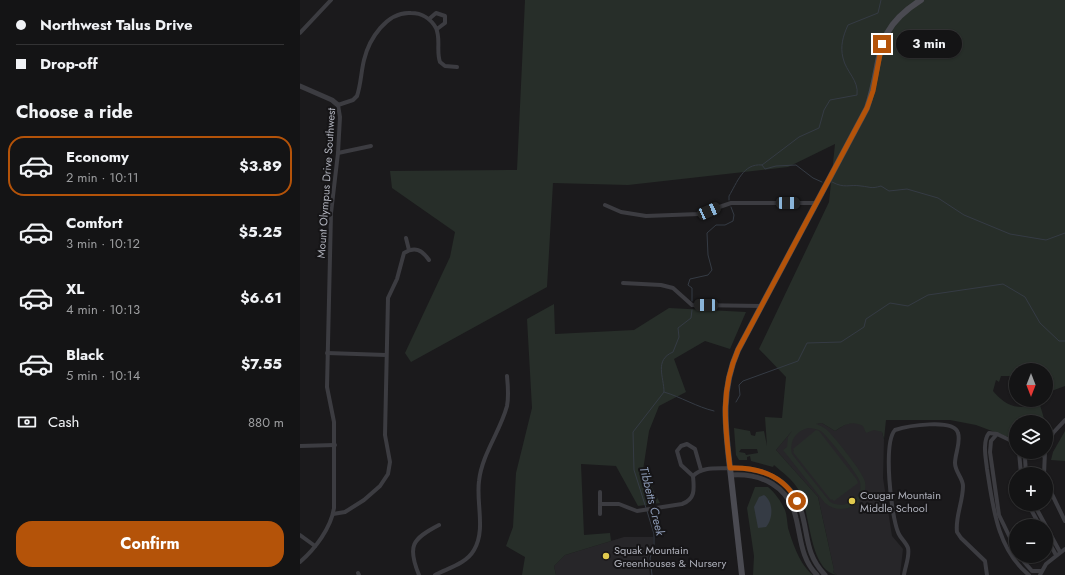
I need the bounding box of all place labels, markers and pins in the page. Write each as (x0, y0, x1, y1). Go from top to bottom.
place label: Cougar Mountain Middle School (860, 487, 941, 516)
marker: Cougar Mountain Middle School (847, 496, 857, 506)
place label: Squak Mountain Greenhouses & Nursery (614, 542, 727, 571)
marker: Squak Mountain Greenhouses & Nursery (601, 551, 611, 561)

